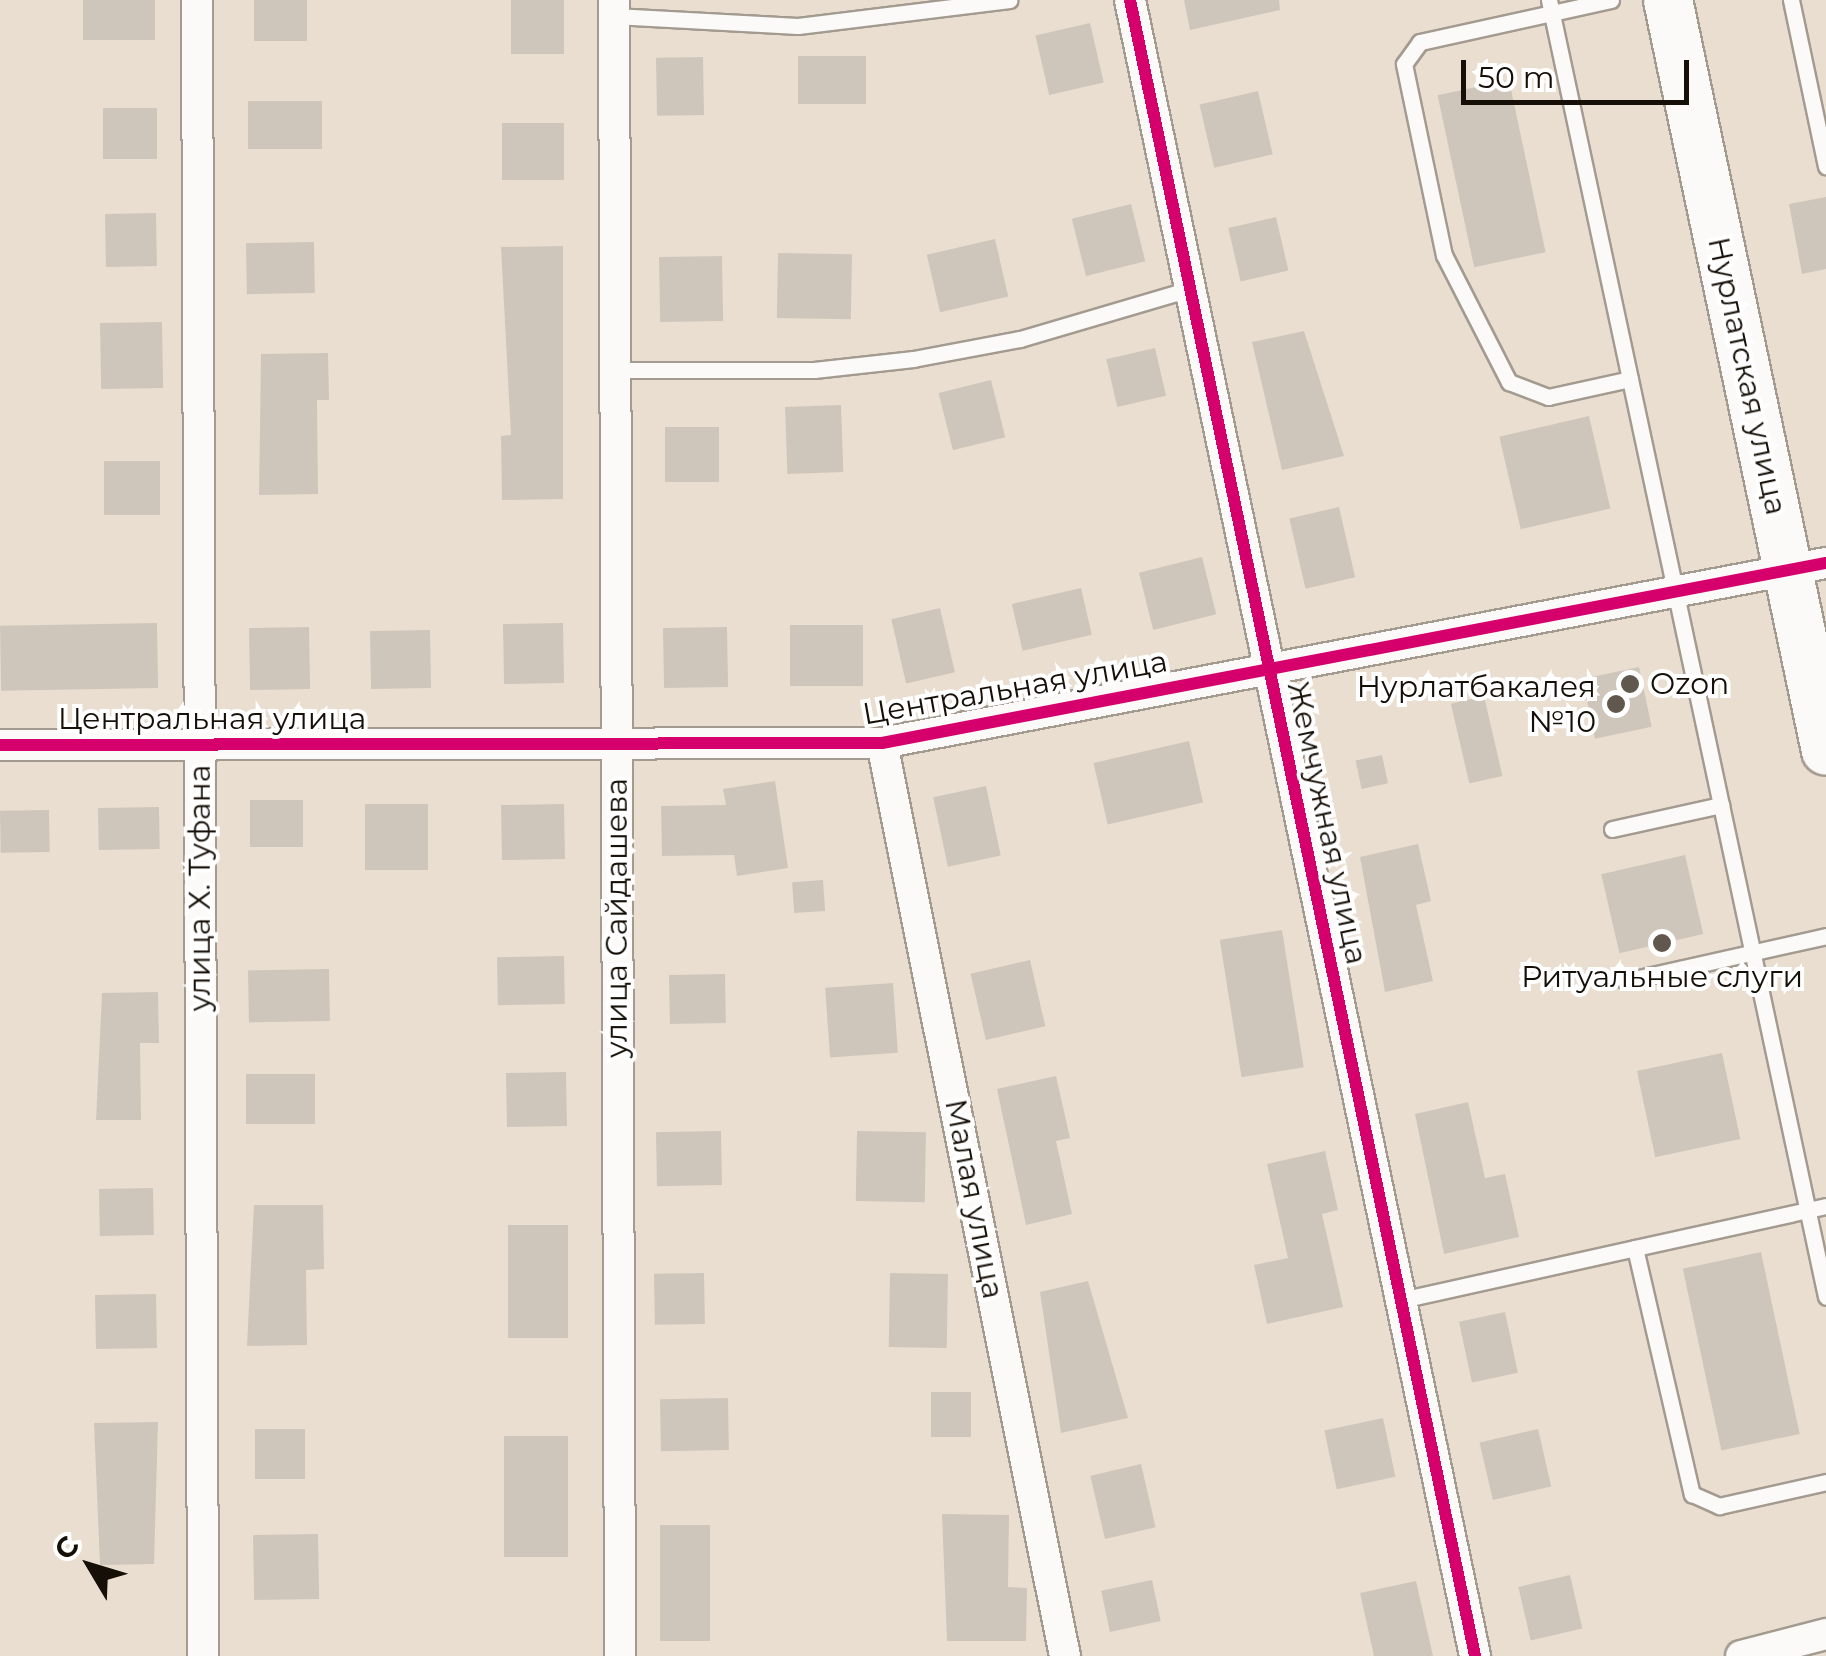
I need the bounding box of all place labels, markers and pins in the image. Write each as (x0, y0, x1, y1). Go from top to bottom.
place label: Ozon (1650, 666, 1729, 702)
place label: Нурлатбакалея №10 (1356, 669, 1596, 740)
marker: Ozon (1619, 673, 1641, 695)
marker: Нурлатбакалея №10 (1605, 693, 1627, 715)
marker: Ритуальные слуги (1651, 932, 1673, 954)
place label: Ритуальные слуги (1521, 959, 1803, 995)

